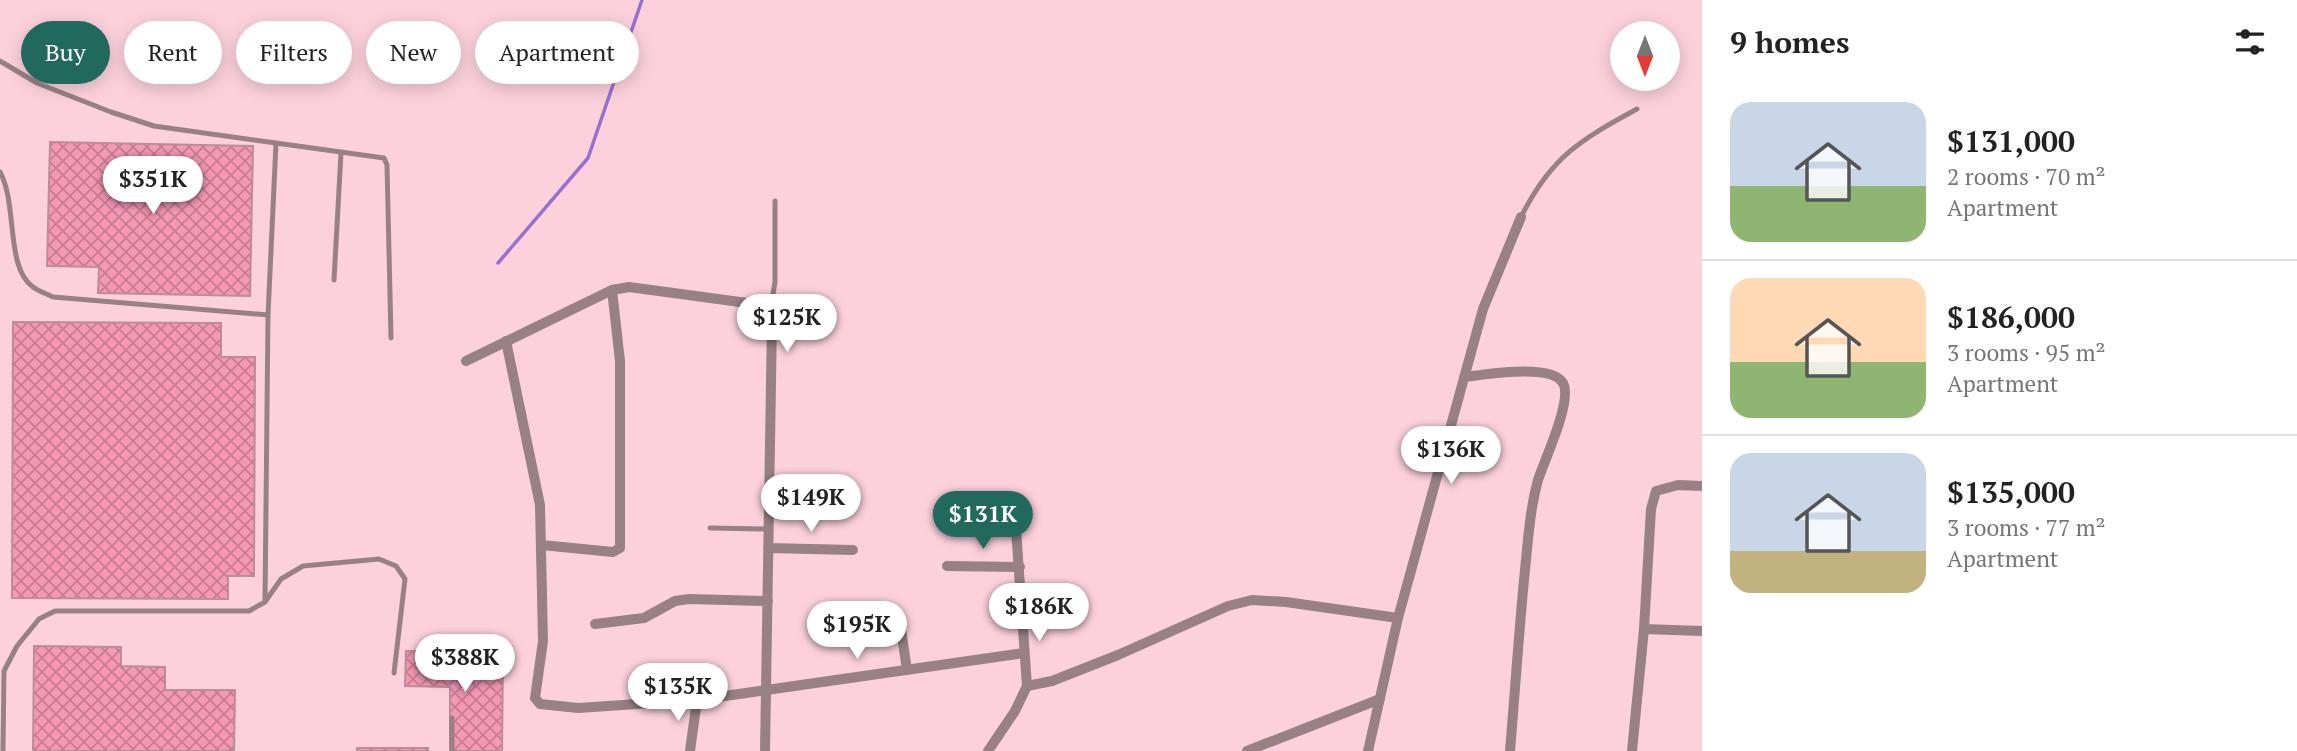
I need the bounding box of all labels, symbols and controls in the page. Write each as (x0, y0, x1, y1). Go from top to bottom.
chip: Buy (21, 21, 110, 84)
chip: Rent (124, 21, 222, 84)
chip: Filters (236, 21, 352, 84)
chip: New (366, 21, 461, 84)
chip: Apartment (475, 21, 639, 84)
north arrow (1610, 21, 1680, 91)
map controls (1610, 21, 1680, 91)
text: 9 homes (1730, 22, 1849, 62)
icon: filters (2231, 23, 2269, 61)
text: $131,000 (1947, 121, 2075, 161)
icon: home (1786, 130, 1870, 214)
pin: $351K (104, 156, 202, 216)
text: 2 rooms · 70 m² (1947, 161, 2106, 192)
text: $351K (119, 163, 187, 194)
text: Apartment (1947, 192, 2058, 223)
pin: $125K (738, 294, 836, 354)
text: $186,000 (1947, 297, 2075, 337)
text: $125K (753, 301, 821, 332)
icon: home (1786, 306, 1870, 390)
text: 3 rooms · 95 m² (1947, 337, 2106, 368)
text: Apartment (1947, 368, 2058, 399)
pin: $136K (1402, 426, 1500, 486)
text: $136K (1417, 433, 1485, 464)
text: $135,000 (1947, 472, 2075, 512)
pin: $149K (762, 475, 860, 534)
text: $149K (777, 481, 845, 512)
icon: home (1786, 481, 1870, 565)
pin: $131K (934, 491, 1032, 551)
text: $131K (949, 498, 1017, 529)
text: 3 rooms · 77 m² (1947, 512, 2106, 543)
text: Apartment (1947, 543, 2058, 574)
pin: $186K (990, 584, 1088, 643)
text: $186K (1005, 590, 1073, 621)
pin: $195K (808, 602, 906, 661)
text: $195K (823, 608, 891, 639)
pin: $388K (416, 634, 514, 694)
text: $388K (431, 641, 499, 672)
pin: $135K (629, 664, 727, 723)
text: $135K (644, 670, 712, 701)

